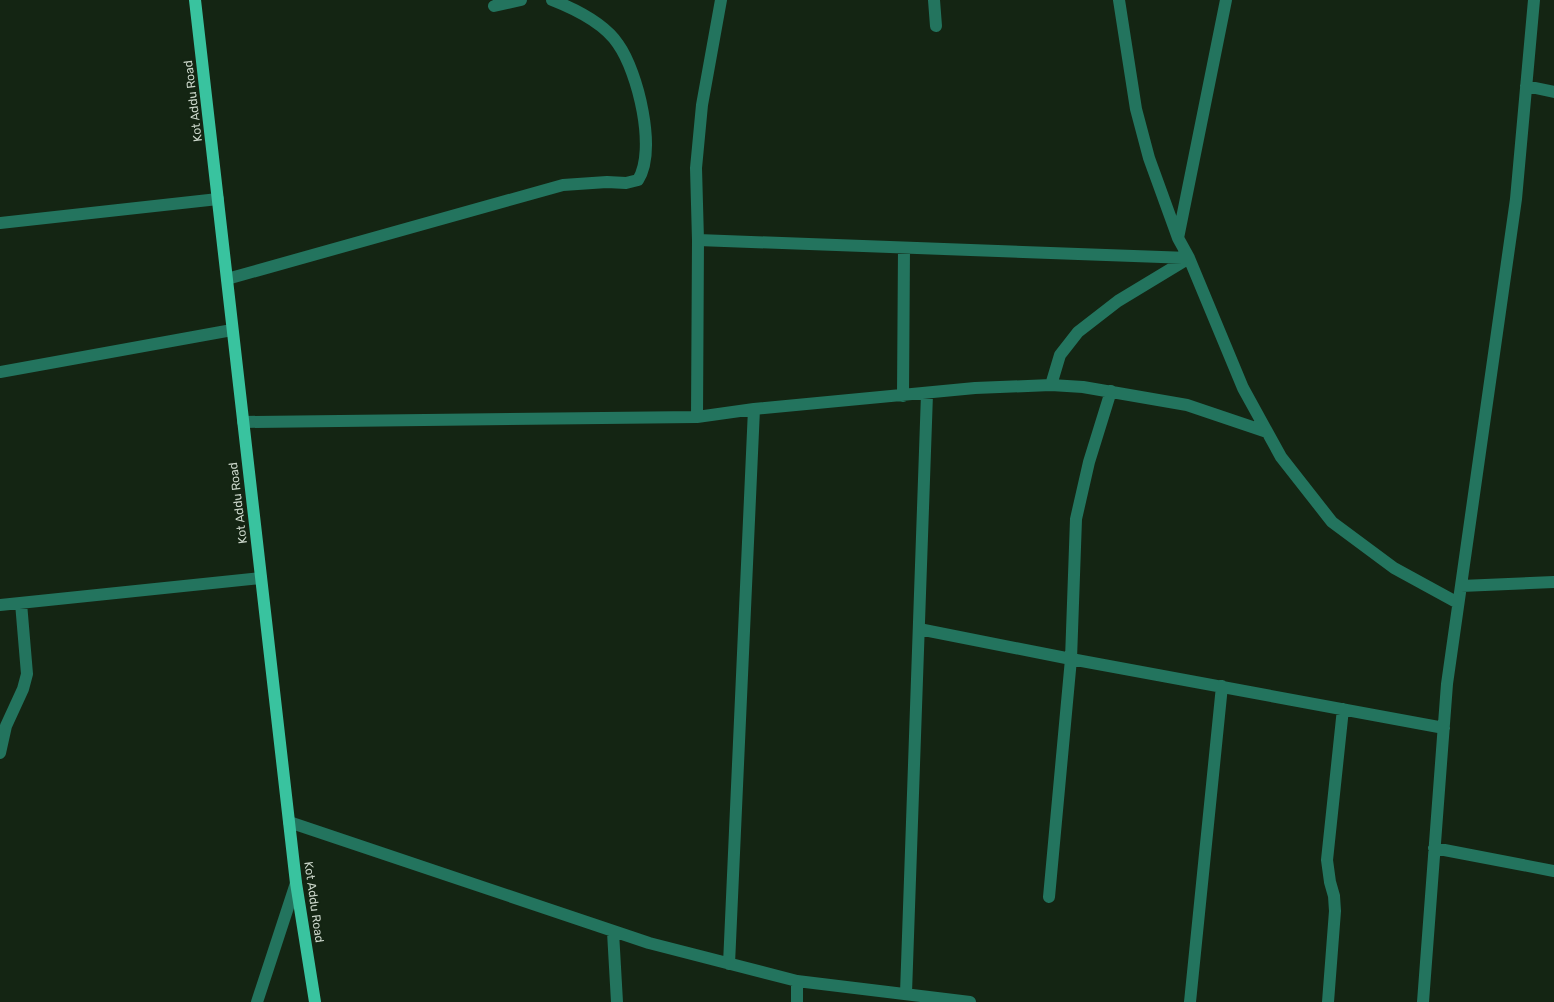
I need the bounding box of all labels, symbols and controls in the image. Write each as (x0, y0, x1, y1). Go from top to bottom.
street label: Kot Addu Road (181, 60, 205, 142)
street label: Kot Addu Road (226, 462, 250, 544)
street label: Kot Addu Road (301, 860, 327, 944)

